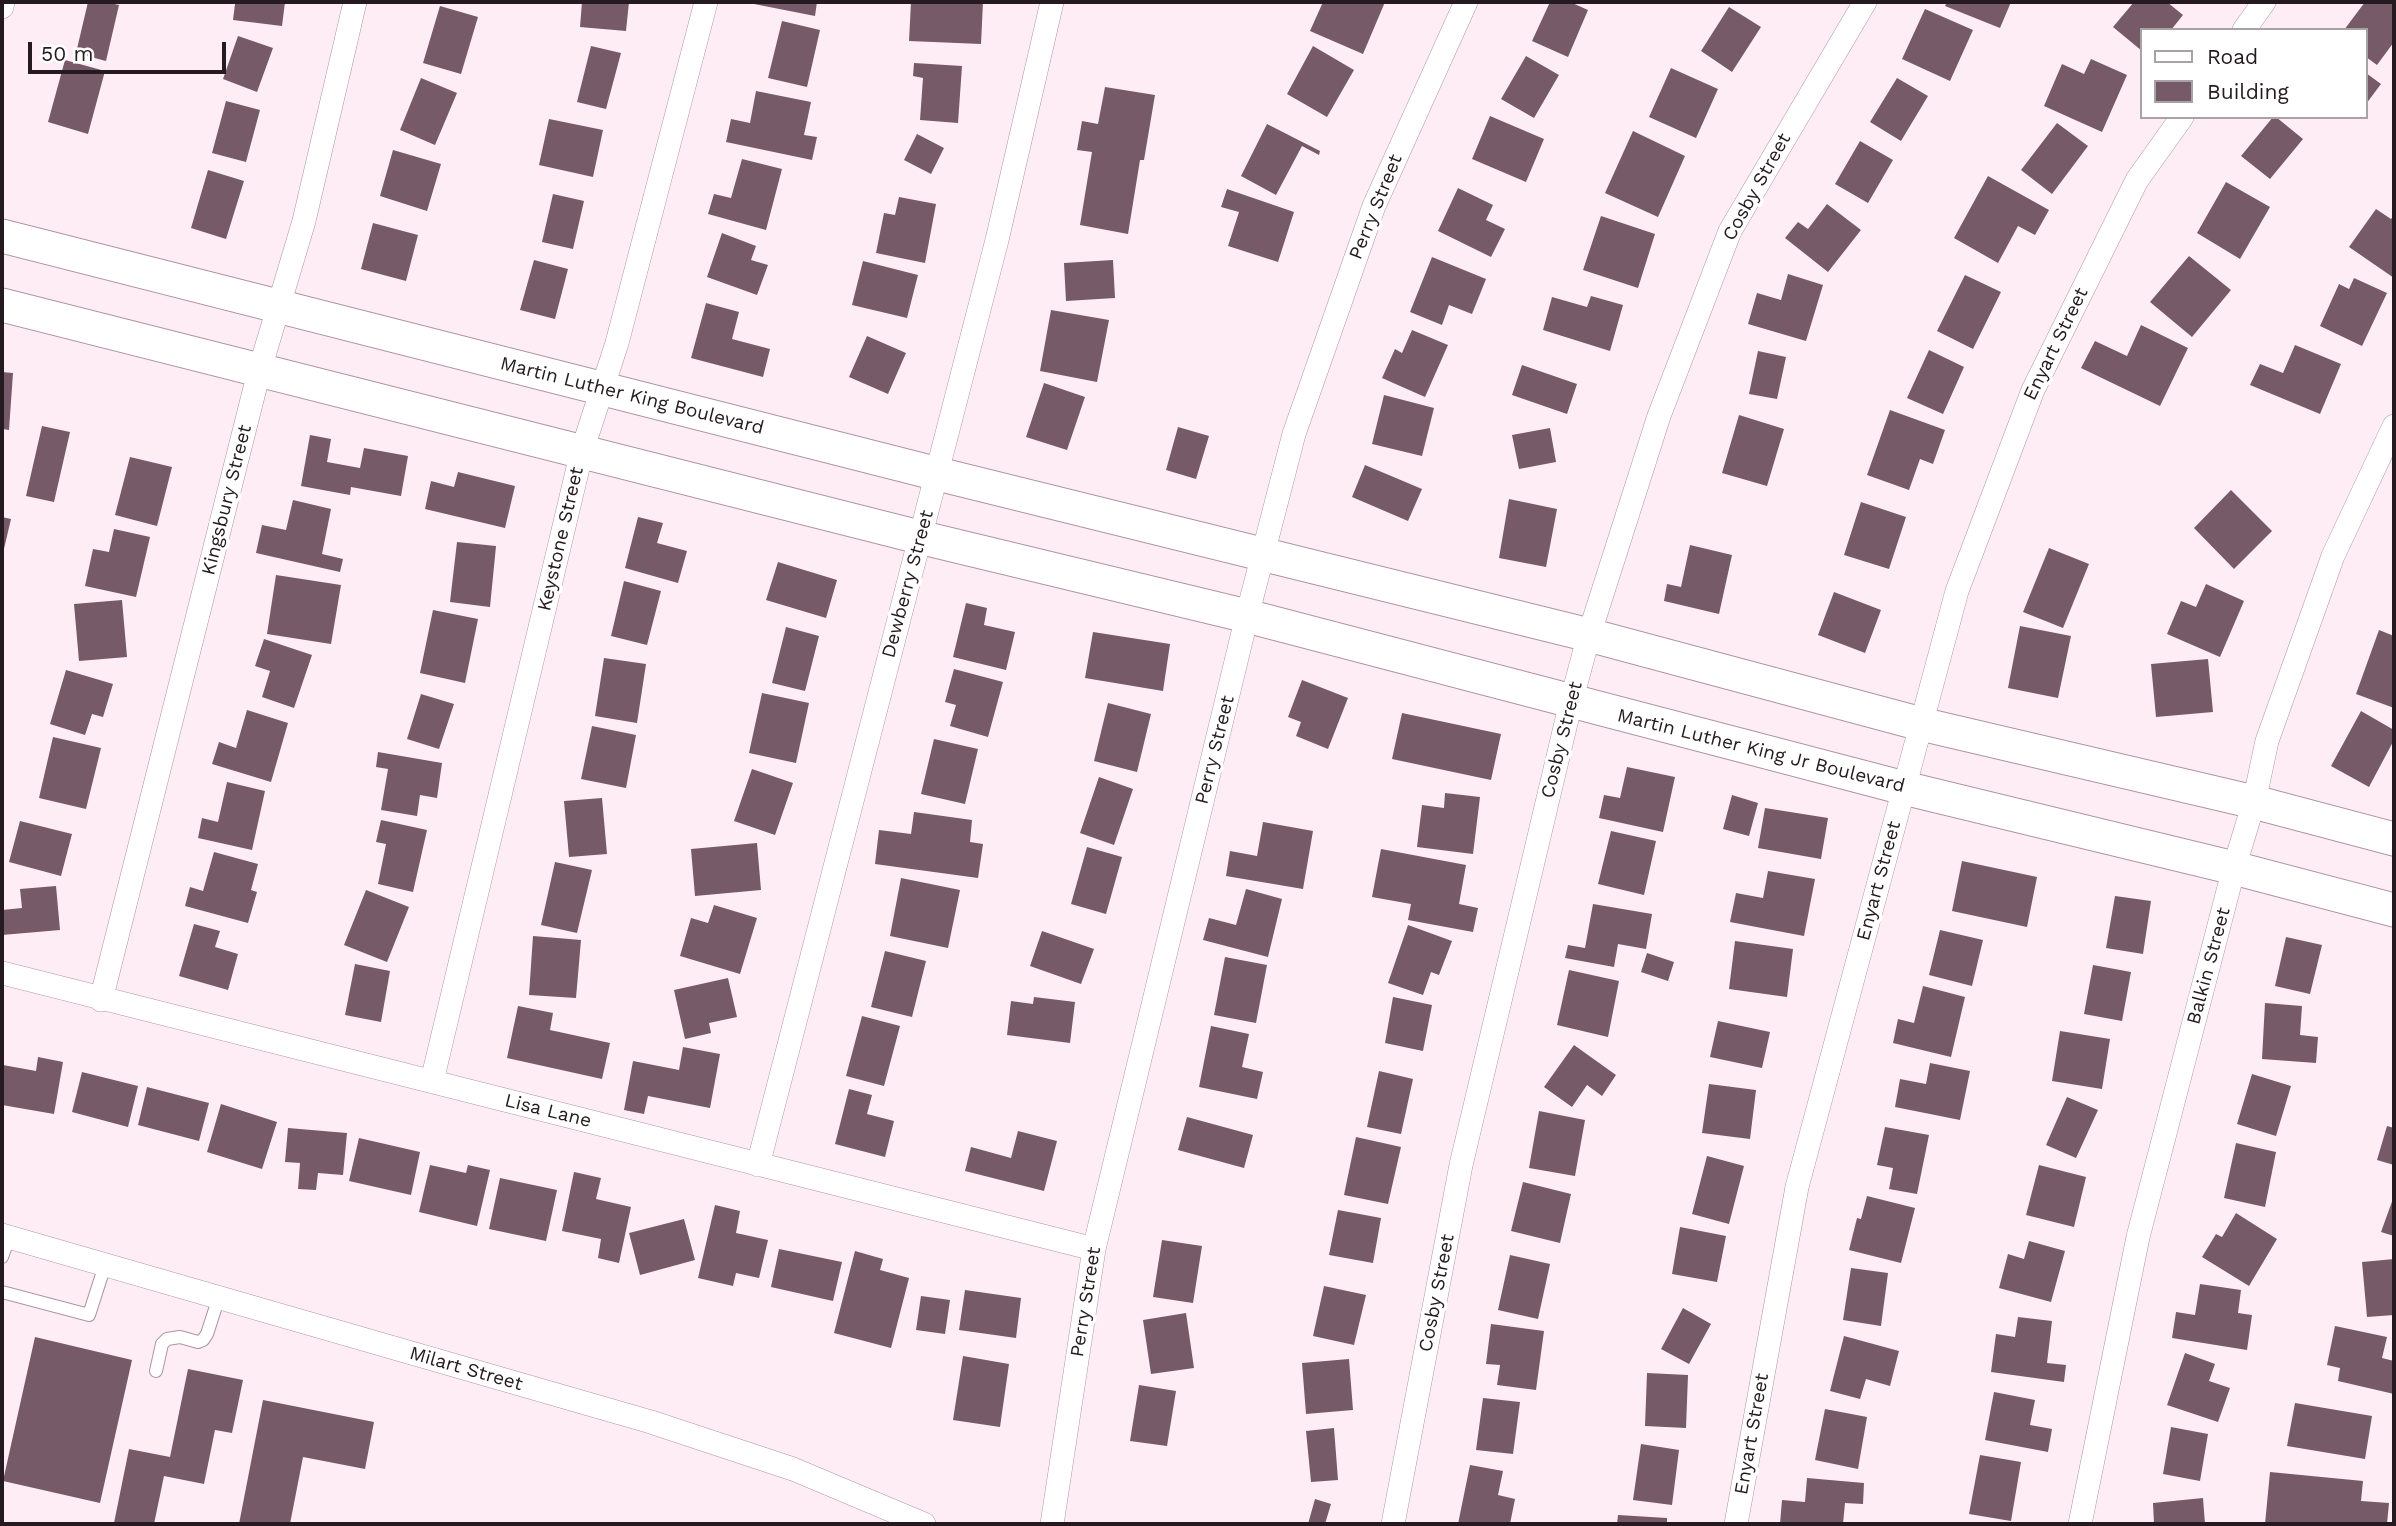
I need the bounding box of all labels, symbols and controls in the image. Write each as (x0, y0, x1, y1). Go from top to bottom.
scale bar (32, 28, 229, 72)
legend (2140, 28, 2368, 119)
text: 50 m (41, 41, 93, 66)
text: Road (2207, 44, 2258, 69)
text: Building (2207, 79, 2289, 104)
street label: Cosby Street (1718, 129, 1796, 245)
street label: Perry Street (1345, 151, 1407, 263)
street label: Enyart Street (2019, 284, 2093, 404)
street label: Martin Luther King Boulevard (498, 352, 766, 440)
street label: Kingsbury Street (197, 422, 257, 578)
street label: Keystone Street (533, 465, 589, 613)
street label: Dewberry Street (877, 508, 939, 660)
street label: Cosby Street (1536, 679, 1588, 801)
street label: Perry Street (1190, 693, 1240, 807)
street label: Martin Luther King Jr Boulevard (1615, 704, 1907, 798)
street label: Enyart Street (1852, 819, 1906, 943)
street label: Balkin Street (2182, 905, 2236, 1027)
street label: Lisa Lane (502, 1089, 594, 1133)
street label: Cosby Street (1414, 1232, 1460, 1354)
street label: Perry Street (1066, 1245, 1106, 1359)
street label: Milart Street (407, 1342, 525, 1396)
street label: Enyart Street (1730, 1372, 1774, 1496)

